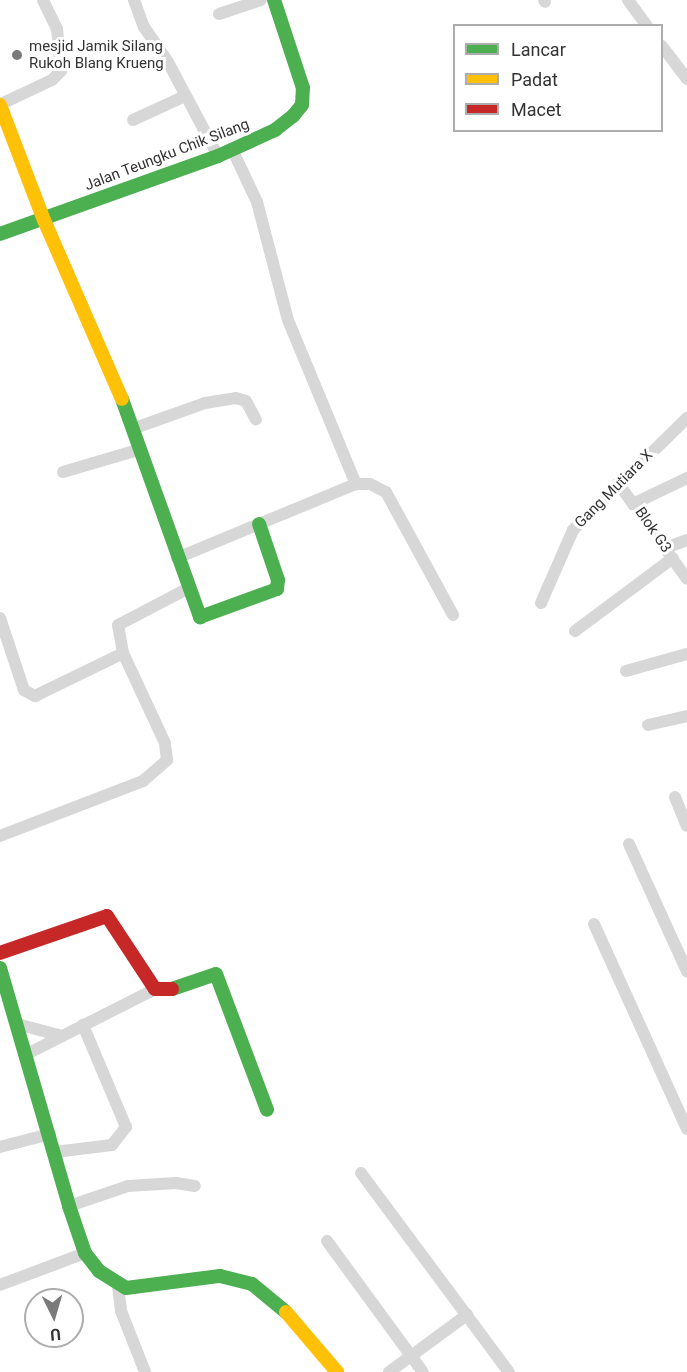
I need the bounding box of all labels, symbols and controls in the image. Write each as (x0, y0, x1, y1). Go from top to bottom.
legend (453, 24, 663, 132)
place label: mesjid Jamik Silang Rukoh Blang Krueng (29, 37, 164, 72)
text: Lancar (511, 39, 566, 60)
marker: mesjid Jamik Silang Rukoh Blang Krueng (10, 48, 24, 62)
text: Padat (511, 69, 558, 90)
text: Macet (511, 99, 561, 120)
street label: Jalan Teungku Chik Silang (82, 115, 252, 195)
street label: Gang Mutiara X (571, 446, 657, 532)
street label: Blok G3 (631, 504, 675, 556)
north arrow (24, 1288, 84, 1348)
text: U (49, 1325, 62, 1344)

